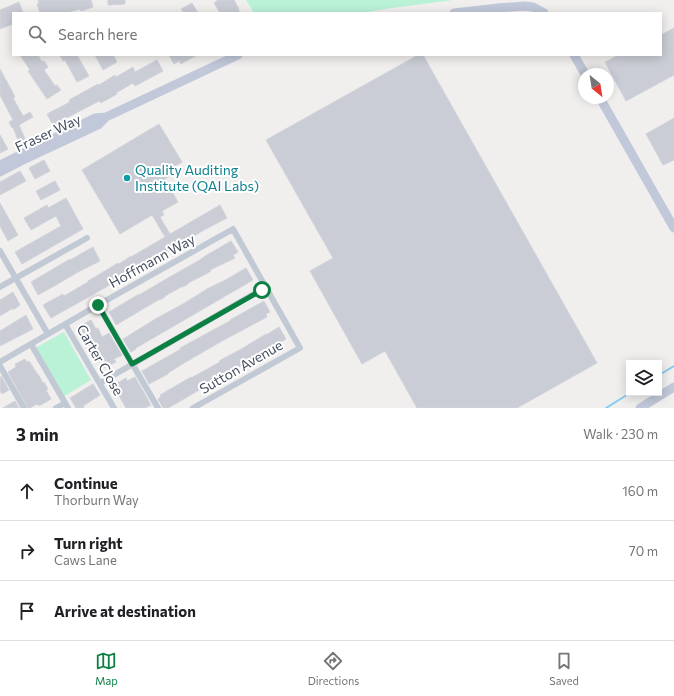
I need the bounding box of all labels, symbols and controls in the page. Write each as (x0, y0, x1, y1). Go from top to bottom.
search box (12, 12, 662, 56)
icon: search (26, 23, 48, 45)
text: Search here (58, 25, 137, 43)
north arrow (578, 68, 614, 104)
street label: Fraser Way (12, 110, 83, 155)
place label: Quality Auditing Institute (QAI Labs) (135, 161, 259, 194)
marker: Quality Auditing Institute (QAI Labs) (122, 173, 132, 183)
street label: Hoffmann Way (106, 230, 198, 291)
route start (253, 281, 271, 299)
route end (89, 296, 107, 314)
street label: Carter Close (73, 321, 128, 398)
street label: Sutton Avenue (196, 336, 285, 397)
map controls (626, 360, 662, 396)
button: layers (626, 360, 662, 396)
text: 3 min (16, 424, 59, 445)
text: Walk · 230 m (583, 426, 658, 442)
text: Continue (54, 474, 118, 492)
icon: ahead (16, 480, 38, 502)
text: 160 m (622, 483, 658, 499)
text: Thorburn Way (54, 492, 139, 508)
text: Turn right (54, 534, 123, 552)
icon: right (16, 540, 38, 562)
text: 70 m (629, 543, 658, 559)
text: Caws Lane (54, 552, 117, 568)
icon: arrive (16, 600, 38, 622)
text: Arrive at destination (54, 602, 196, 620)
tab: Map (95, 650, 118, 687)
tab: Directions (308, 650, 359, 687)
tab: Saved (549, 650, 579, 687)

